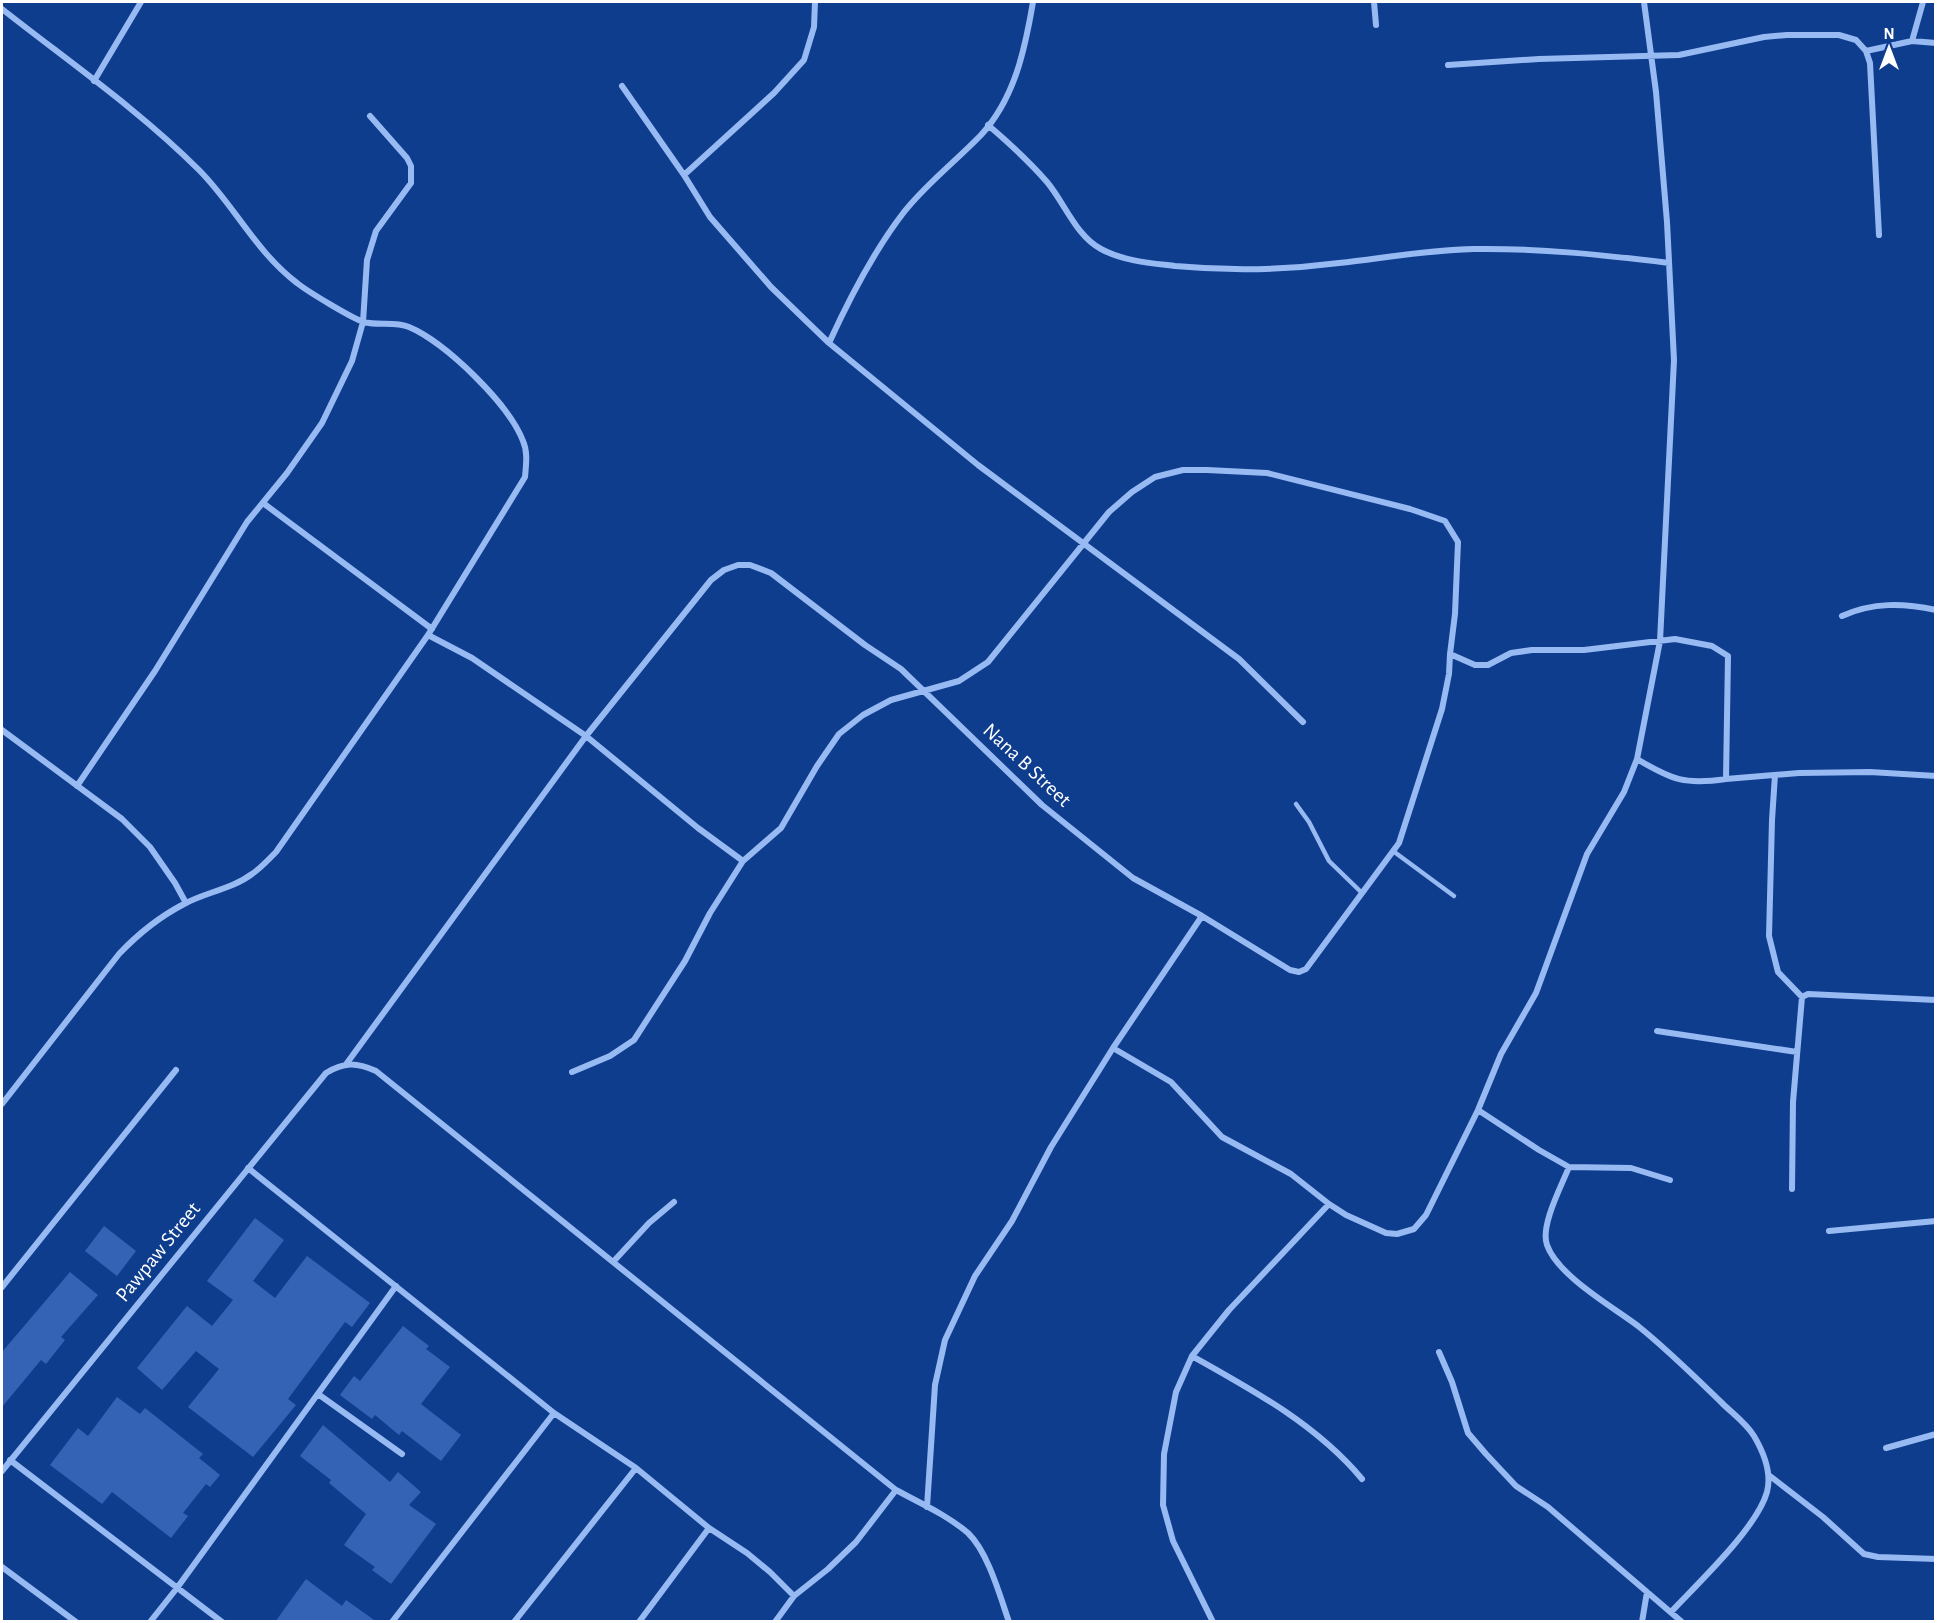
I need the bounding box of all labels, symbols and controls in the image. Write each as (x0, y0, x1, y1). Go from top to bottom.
north arrow (1859, 18, 1919, 78)
text: N (1883, 26, 1895, 42)
street label: Nana B Street (979, 719, 1075, 811)
street label: Pawpaw Street (112, 1198, 204, 1306)

